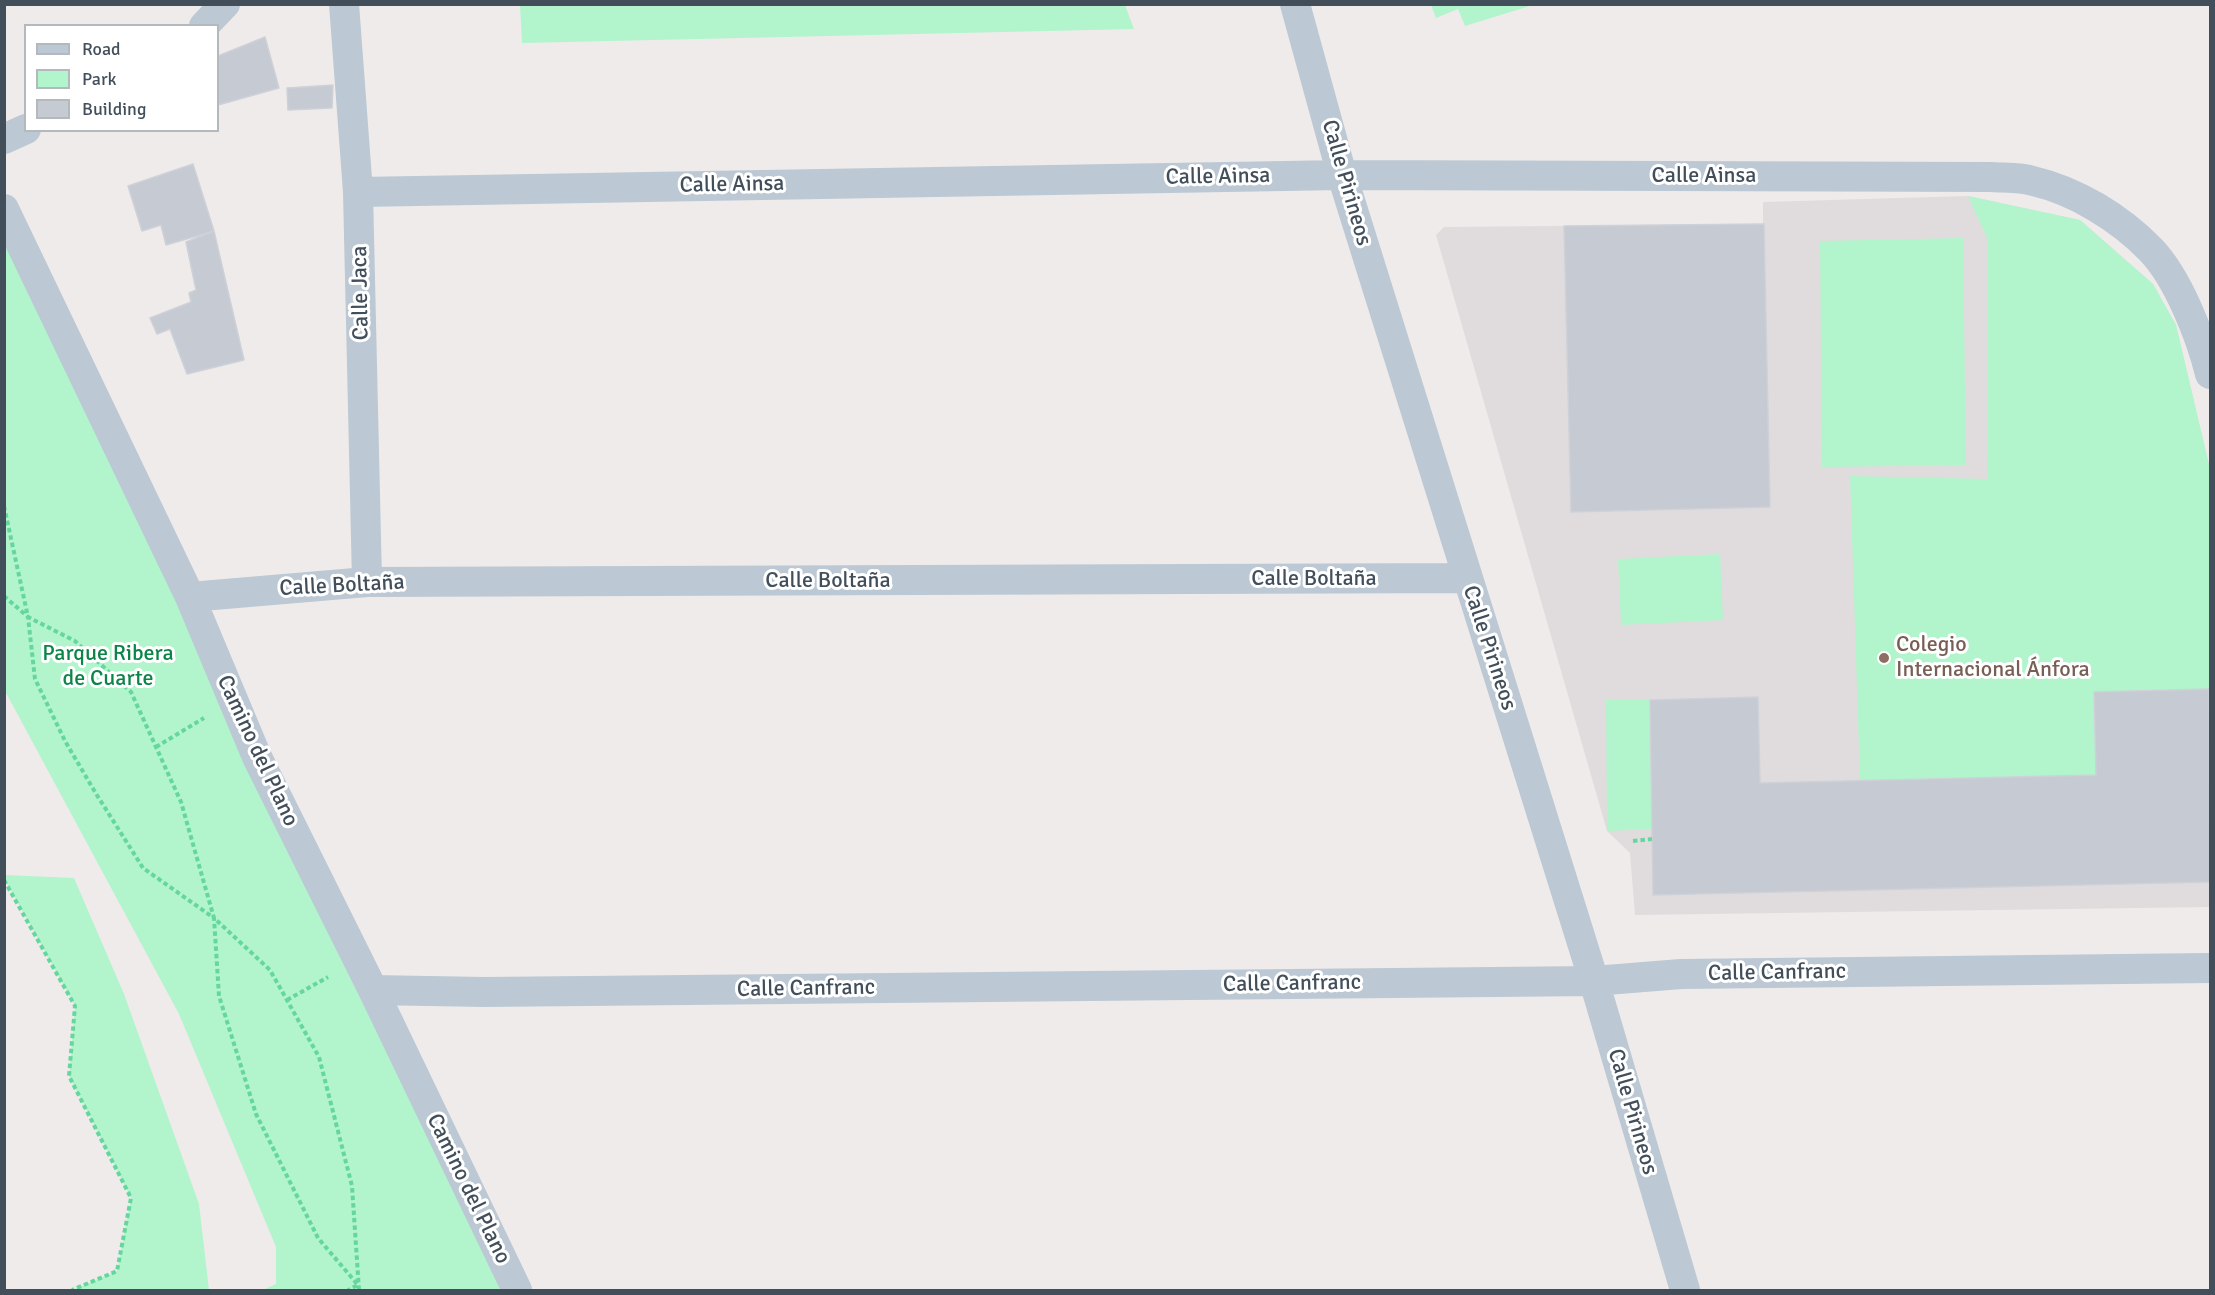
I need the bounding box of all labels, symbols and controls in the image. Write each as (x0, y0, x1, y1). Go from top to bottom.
legend (24, 24, 219, 132)
text: Road (82, 38, 121, 60)
text: Park (82, 68, 117, 90)
text: Building (82, 98, 146, 120)
street label: Calle Pirineos (1315, 117, 1377, 249)
street label: Calle Ainsa (1165, 163, 1271, 191)
street label: Calle Ainsa (1652, 163, 1756, 189)
street label: Calle Ainsa (679, 171, 785, 199)
street label: Calle Jaca (347, 246, 375, 340)
street label: Calle Boltaña (1251, 566, 1377, 592)
street label: Calle Boltaña (765, 568, 891, 594)
street label: Calle Boltaña (279, 570, 405, 602)
street label: Calle Pirineos (1456, 582, 1522, 714)
place label: Colegio Internacional Ánfora (1896, 632, 2090, 684)
park label: Parque Ribera de Cuarte (42, 641, 174, 692)
marker: Colegio Internacional Ánfora (1877, 651, 1891, 665)
street label: Camino del Plano (210, 671, 304, 831)
street label: Calle Canfranc (1708, 959, 1846, 987)
street label: Calle Canfranc (1223, 970, 1361, 998)
street label: Calle Canfranc (737, 975, 875, 1003)
street label: Calle Pirineos (1601, 1046, 1663, 1178)
street label: Camino del Plano (420, 1110, 516, 1268)

